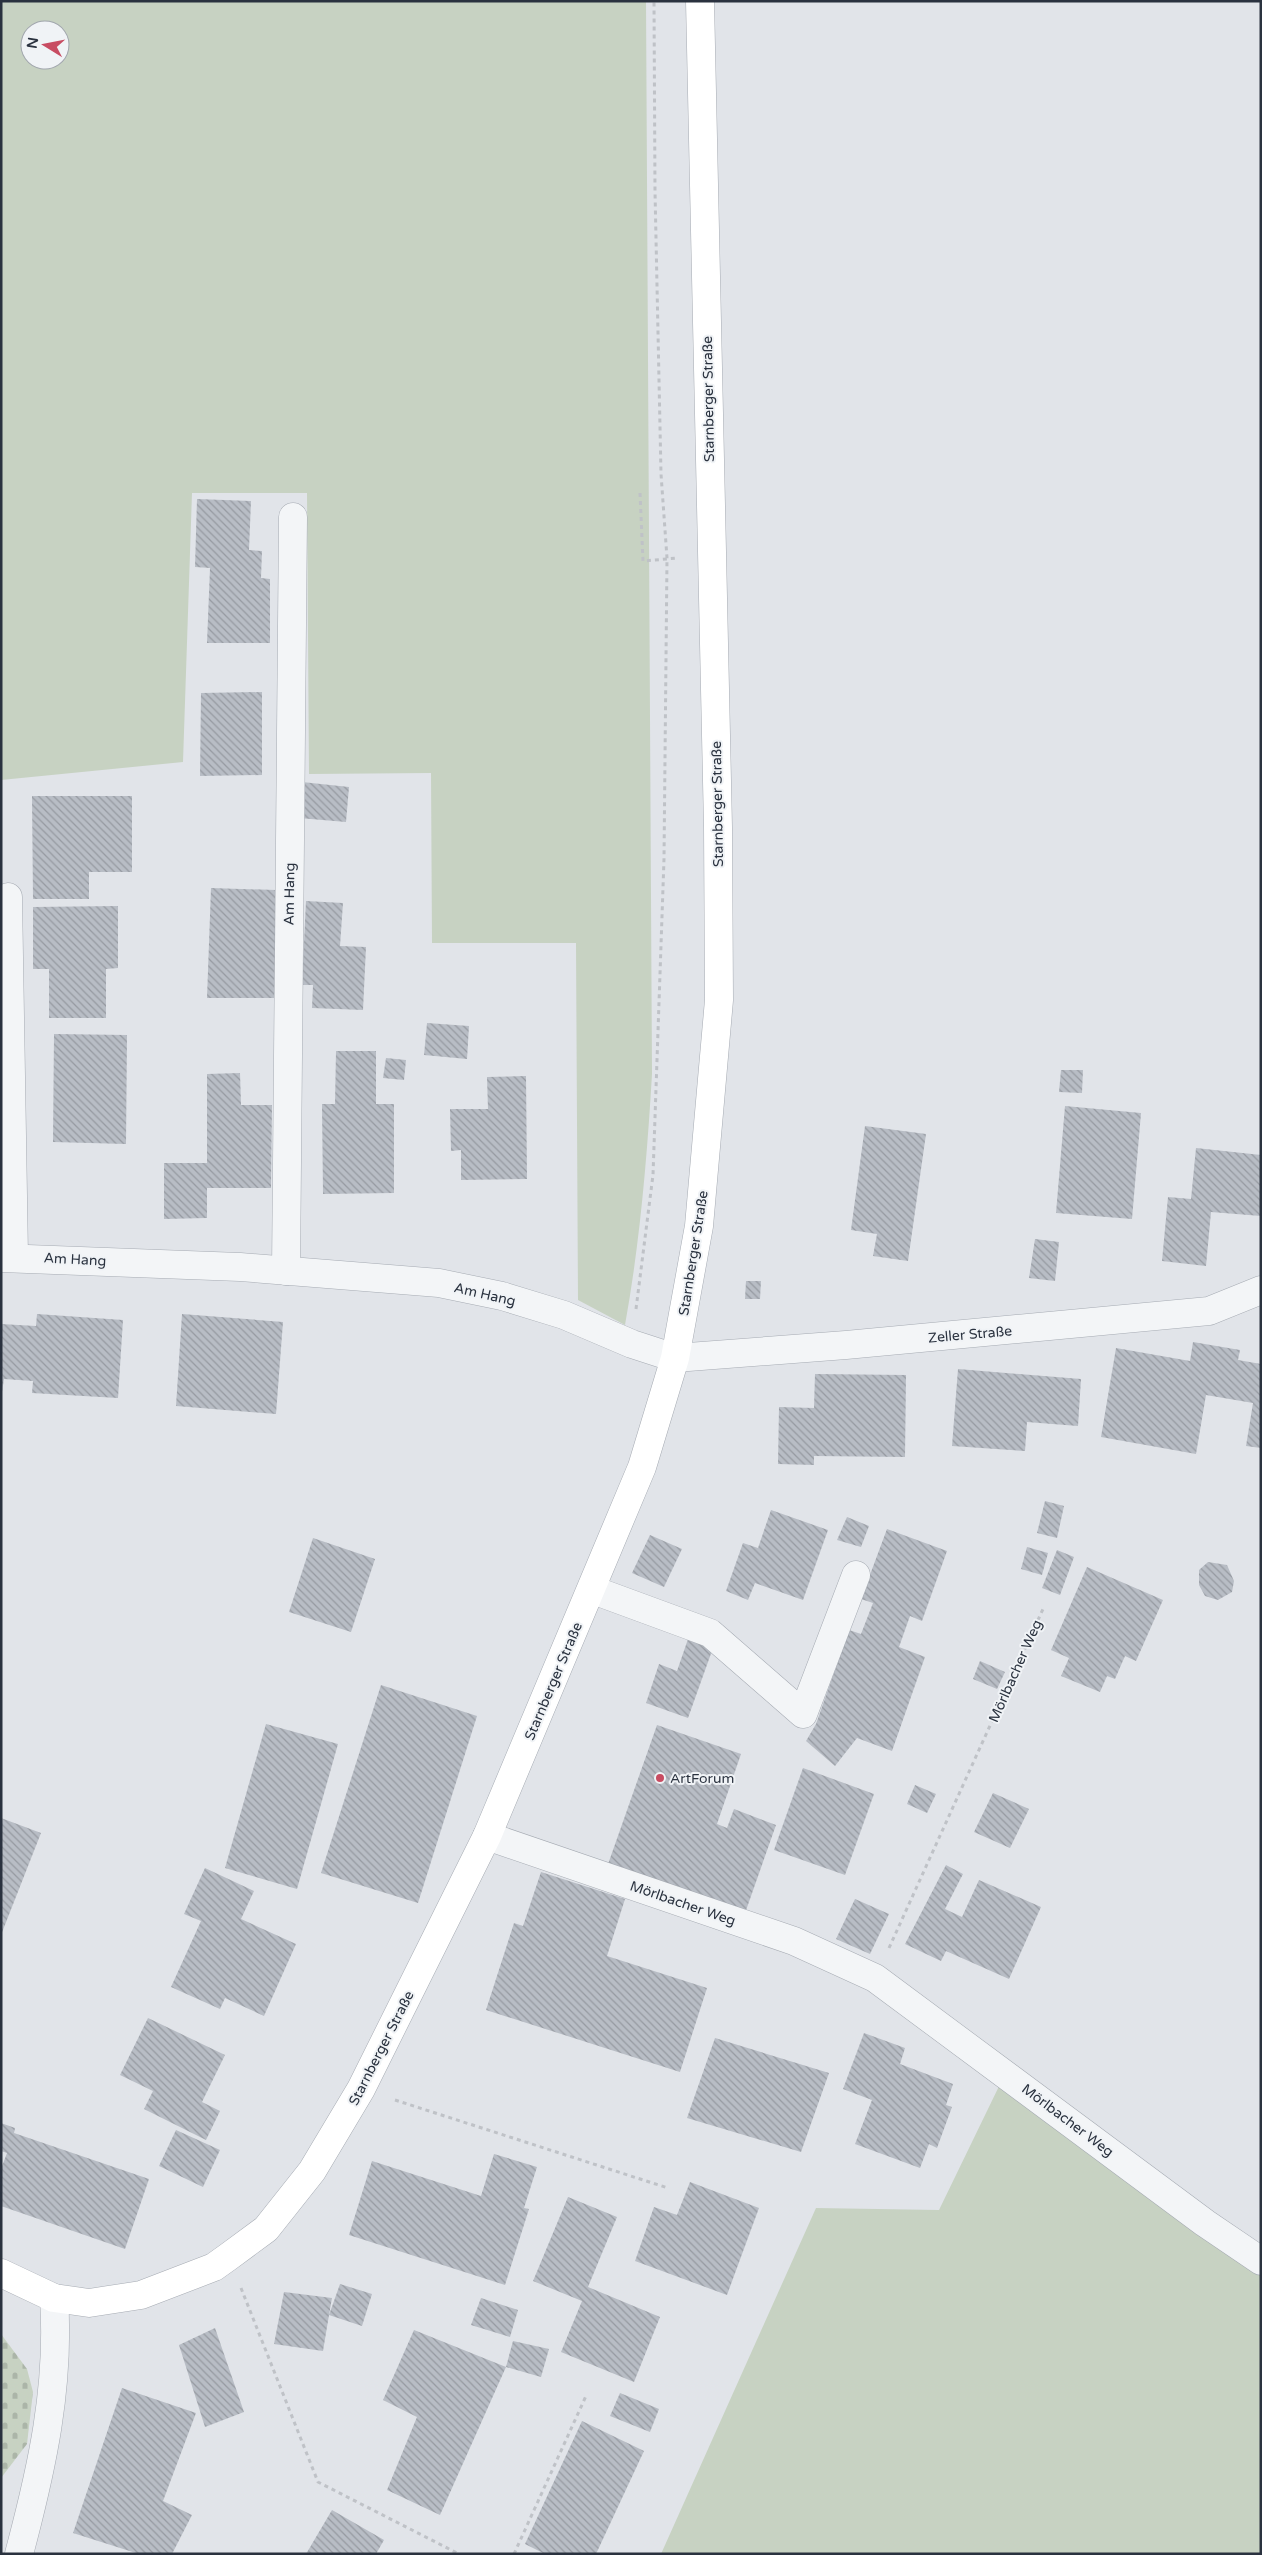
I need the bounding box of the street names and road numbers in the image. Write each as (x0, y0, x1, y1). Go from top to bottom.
street label: Starnberger Straße (699, 336, 718, 462)
street label: Starnberger Straße (708, 741, 727, 867)
street label: Am Hang (280, 863, 299, 925)
street label: Starnberger Straße (675, 1189, 712, 1317)
street label: Am Hang (43, 1249, 107, 1270)
street label: Am Hang (452, 1279, 517, 1310)
street label: Zeller Straße (927, 1322, 1013, 1347)
street label: Mörlbacher Weg (985, 1617, 1046, 1725)
street label: Starnberger Straße (521, 1620, 586, 1743)
street label: Mörlbacher Weg (628, 1877, 738, 1930)
street label: Starnberger Straße (345, 1988, 418, 2108)
street label: Mörlbacher Weg (1018, 2080, 1117, 2160)

